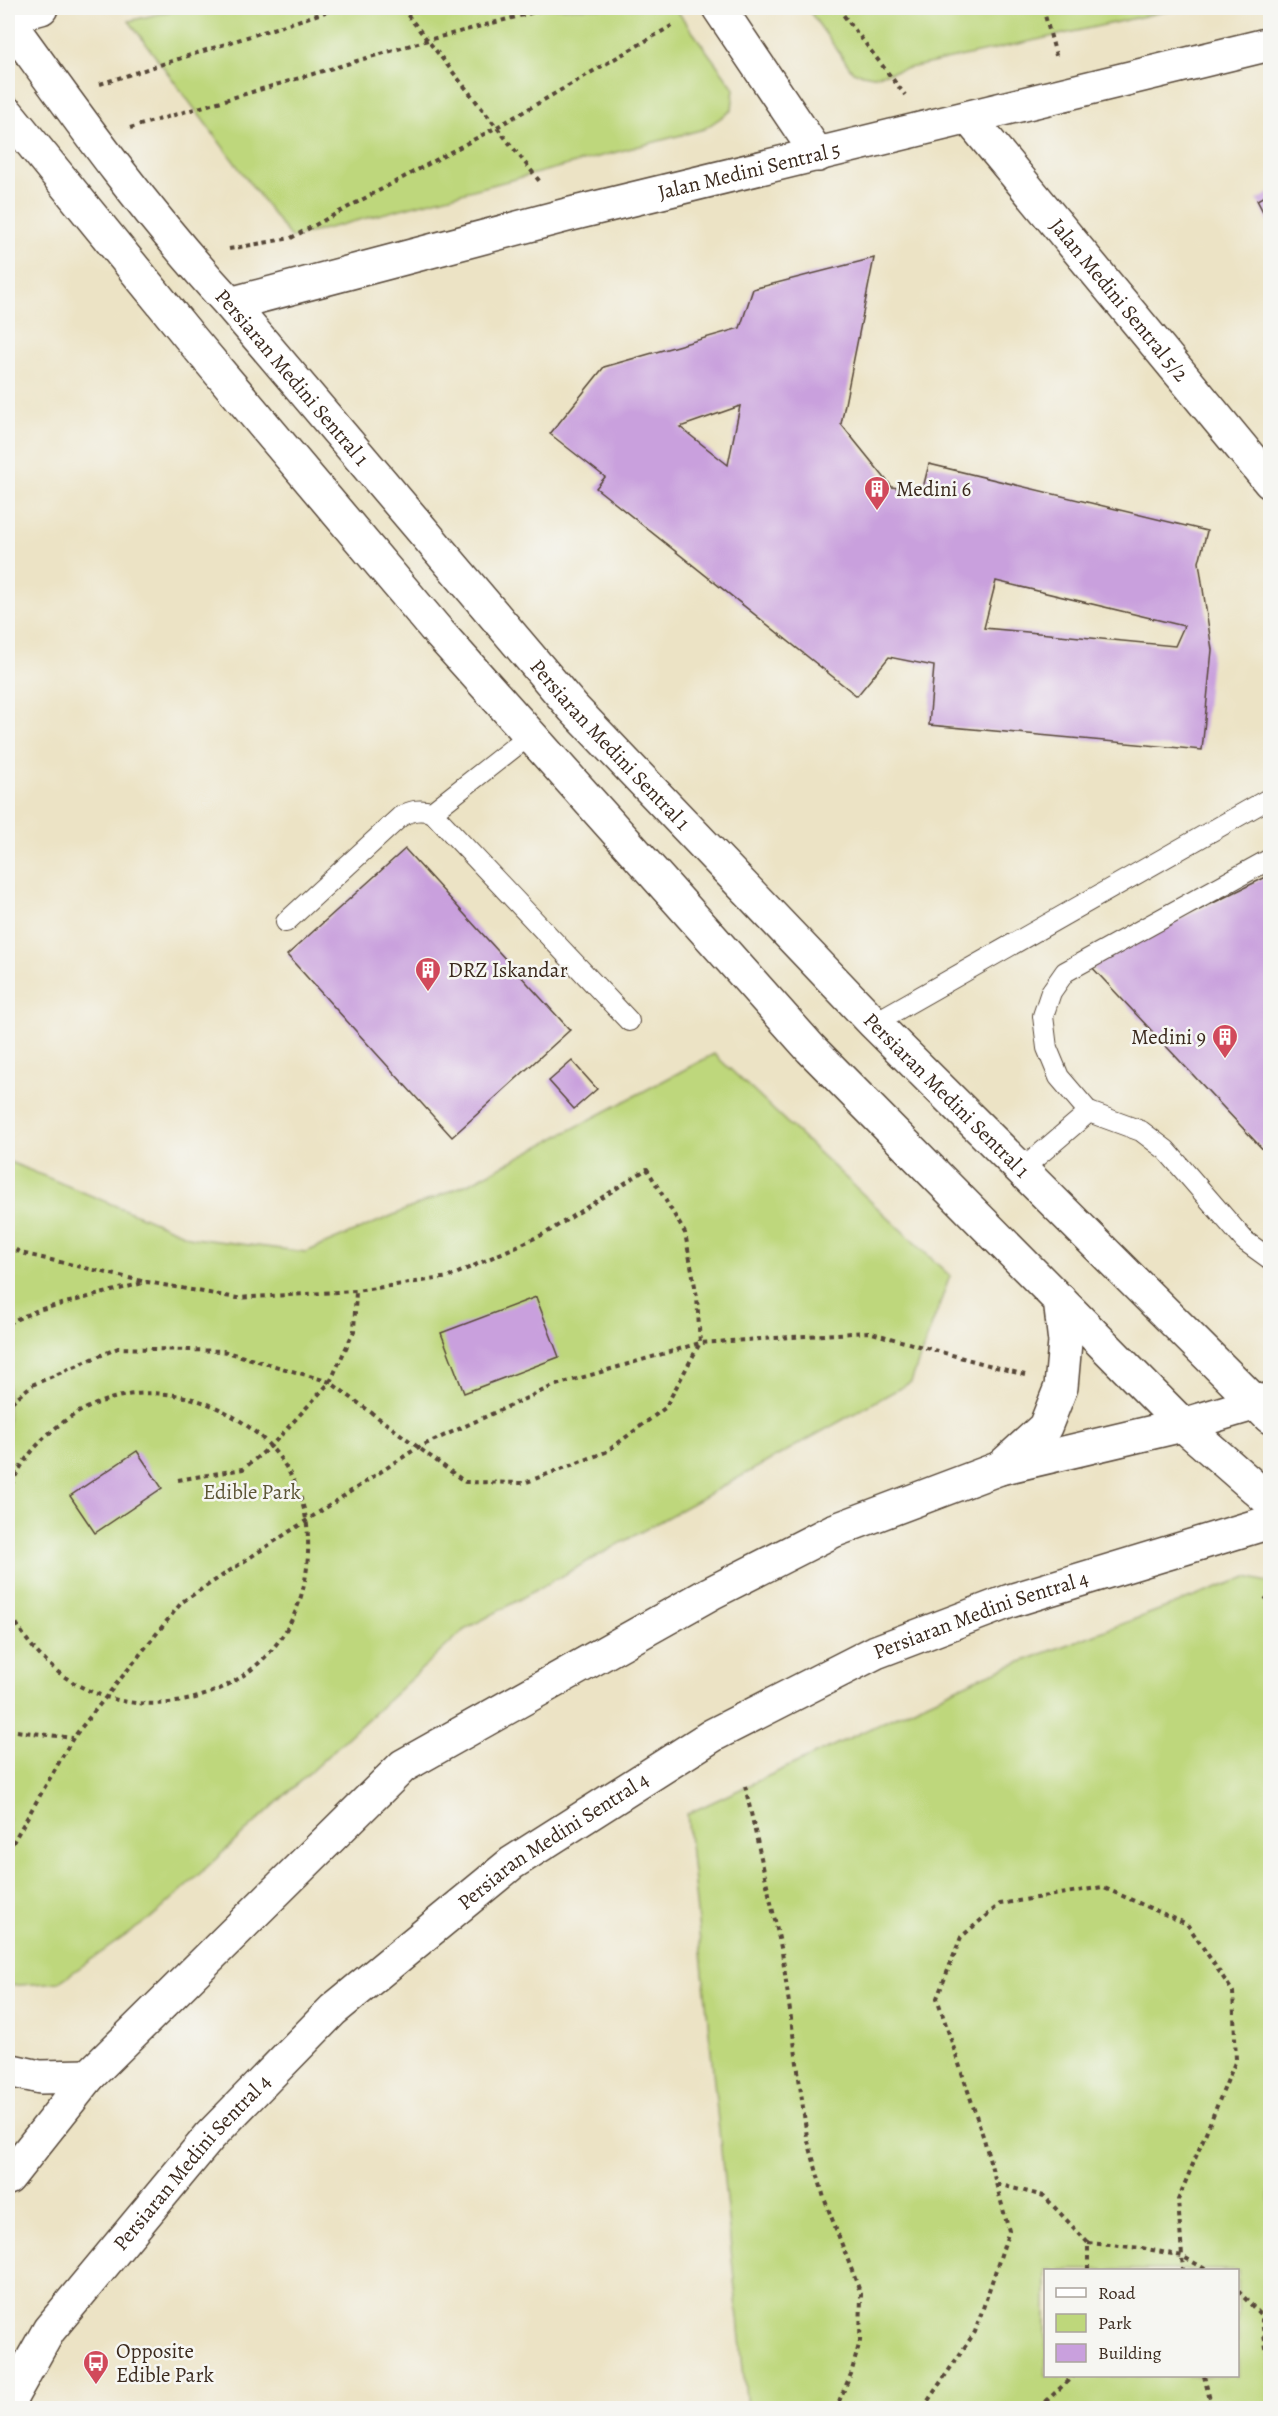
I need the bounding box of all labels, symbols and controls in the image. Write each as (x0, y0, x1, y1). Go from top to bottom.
street label: Jalan Medini Sentral 5 (655, 135, 843, 206)
street label: Jalan Medini Sentral 5/2 (1044, 212, 1195, 387)
street label: Persiaran Medini Sentral 1 (209, 283, 375, 472)
building icon: Medini 6 (862, 474, 892, 512)
place label: Medini 6 (896, 475, 972, 503)
street label: Persiaran Medini Sentral 1 (524, 653, 696, 836)
building icon: DRZ Iskandar (413, 955, 443, 993)
place label: DRZ Iskandar (448, 956, 568, 984)
street label: Persiaran Medini Sentral 1 (857, 1006, 1036, 1184)
building icon: Medini 9 (1210, 1022, 1240, 1060)
place label: Medini 9 (1131, 1023, 1206, 1051)
park label: Edible Park (203, 1478, 301, 1506)
street label: Persiaran Medini Sentral 4 (869, 1564, 1092, 1666)
street label: Persiaran Medini Sentral 4 (452, 1765, 654, 1916)
street label: Persiaran Medini Sentral 4 (107, 2068, 277, 2257)
legend (1044, 2269, 1239, 2377)
text: Road (1098, 2281, 1136, 2305)
text: Park (1098, 2311, 1132, 2335)
place label: Opposite Edible Park (116, 2337, 214, 2389)
text: Building (1098, 2341, 1162, 2365)
bus stop icon: Opposite Edible Park (81, 2348, 111, 2386)

